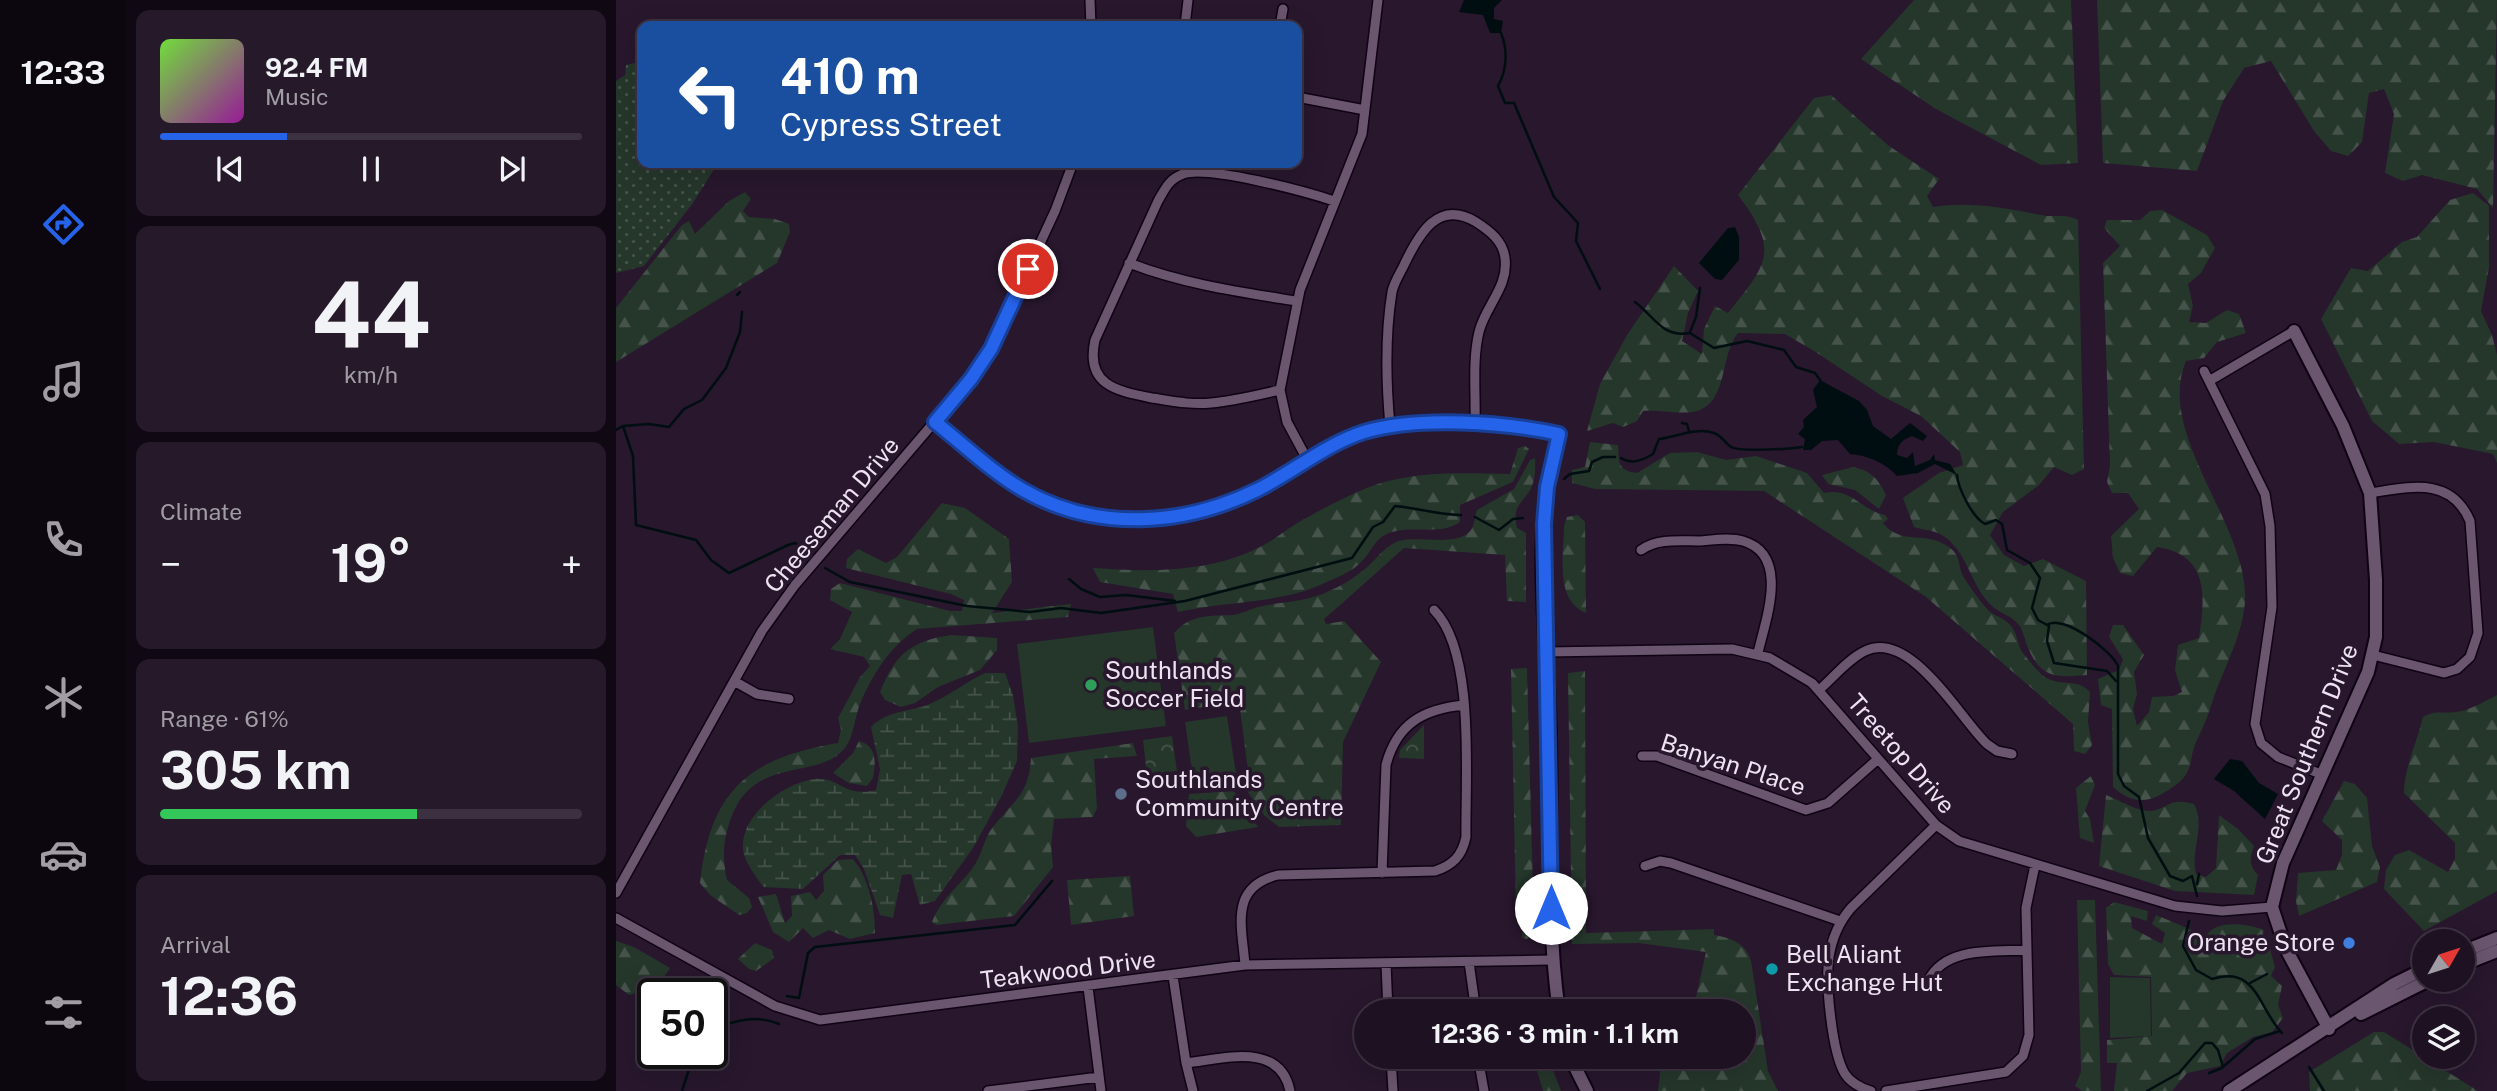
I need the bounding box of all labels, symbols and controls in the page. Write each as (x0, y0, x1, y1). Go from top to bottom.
text: 410 m (780, 47, 920, 105)
icon: left (665, 49, 756, 140)
text: 92.4 FM (265, 52, 368, 83)
text: 12:33 (20, 54, 106, 91)
text: Music (265, 83, 329, 110)
text: Cypress Street (780, 106, 1002, 143)
icon: previous (211, 150, 249, 188)
icon: pause (352, 150, 390, 188)
icon: next (493, 150, 531, 188)
icon: directions (39, 200, 88, 249)
pin (998, 239, 1058, 299)
icon: arrive (1009, 250, 1047, 288)
text: 44 (311, 262, 431, 368)
icon: music (39, 357, 88, 406)
text: km/h (344, 361, 398, 388)
street label: Cheeseman Drive (758, 431, 904, 598)
text: Climate (160, 498, 242, 525)
icon: phone (39, 515, 88, 564)
text: 19° (330, 533, 412, 594)
text: − (160, 542, 181, 587)
text: + (561, 542, 582, 587)
street label: Great Southern Drive (2249, 639, 2363, 868)
place label: Southlands Soccer Field (1105, 656, 1244, 712)
icon: climate (39, 673, 88, 722)
marker: Southlands Soccer Field (1083, 677, 1099, 693)
street label: Treetop Drive (1842, 688, 1961, 819)
text: Range · 61% (160, 705, 289, 732)
street label: Banyan Place (1657, 727, 1809, 801)
text: 305 km (160, 740, 351, 801)
place label: Southlands Community Centre (1135, 765, 1344, 821)
marker: Southlands Community Centre (1113, 786, 1129, 802)
icon: car (39, 830, 88, 879)
position arrow (1514, 871, 1588, 945)
place label: Orange Store (2187, 928, 2335, 956)
north arrow (2412, 929, 2474, 992)
map controls (2412, 929, 2475, 1069)
text: Arrival (160, 931, 231, 958)
marker: Orange Store (2341, 935, 2357, 951)
place label: Bell Aliant Exchange Hut (1786, 940, 1943, 996)
street label: Teakwood Drive (979, 944, 1157, 994)
marker: Bell Aliant Exchange Hut (1764, 961, 1780, 977)
text: 12:36 (160, 966, 298, 1027)
speed limit sign: 50 (637, 978, 728, 1069)
icon: filters (39, 988, 88, 1037)
button: layers (2412, 1006, 2475, 1069)
text: 12:36 · 3 min · 1.1 km (1431, 1018, 1679, 1049)

